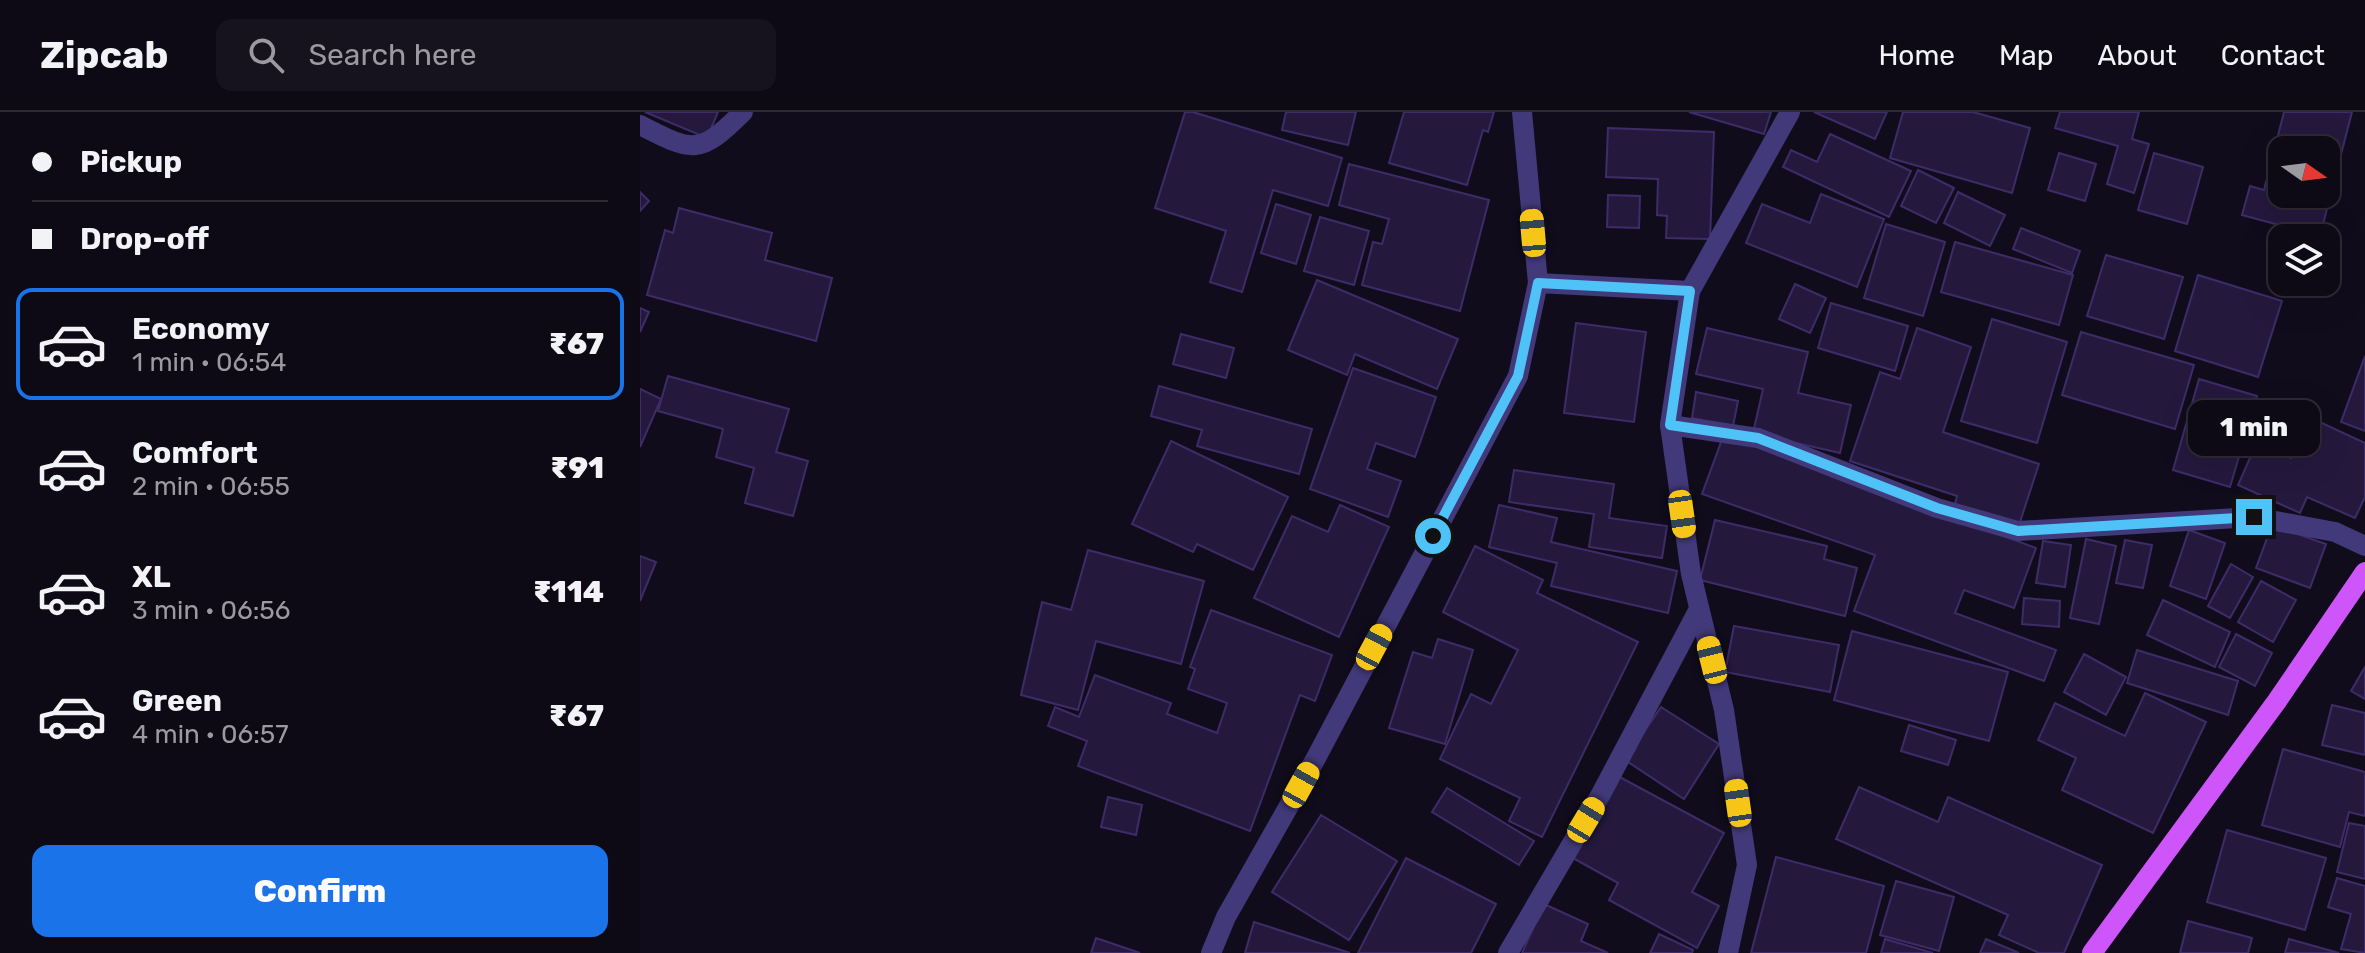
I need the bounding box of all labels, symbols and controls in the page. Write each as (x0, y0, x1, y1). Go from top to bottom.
search box (216, 19, 776, 91)
text: Zipcab (40, 32, 168, 78)
icon: search (244, 33, 288, 77)
text: Search here (308, 37, 477, 73)
text: Home (1878, 39, 1955, 72)
text: Map (1999, 39, 2053, 72)
text: About (2097, 39, 2177, 72)
text: Contact (2221, 39, 2325, 72)
north arrow (2268, 136, 2340, 208)
map controls (2268, 136, 2340, 296)
text: Pickup (80, 144, 182, 180)
car (1519, 208, 1547, 258)
text: Drop-off (80, 221, 209, 257)
button: layers (2268, 224, 2340, 296)
icon: car (36, 308, 108, 380)
text: Economy (132, 311, 270, 347)
text: ₹67 (549, 326, 604, 362)
text: 1 min · 06:54 (132, 347, 286, 378)
callout: 1 min (2188, 401, 2320, 457)
text: 1 min (2220, 412, 2288, 443)
icon: car (36, 432, 108, 504)
text: Comfort (132, 435, 258, 471)
text: ₹91 (550, 450, 604, 486)
text: 2 min · 06:55 (132, 471, 290, 502)
car (1667, 489, 1697, 539)
route end (2236, 499, 2272, 535)
route start (1415, 518, 1451, 554)
icon: car (36, 556, 108, 628)
text: XL (132, 559, 171, 595)
text: ₹114 (533, 574, 604, 610)
text: 3 min · 06:56 (132, 595, 290, 626)
car (1352, 620, 1396, 674)
car (1695, 634, 1729, 686)
icon: car (36, 680, 108, 752)
text: Green (132, 683, 222, 719)
text: ₹67 (549, 698, 604, 734)
text: 4 min · 06:57 (132, 719, 289, 750)
car (1279, 758, 1323, 812)
car (1723, 778, 1753, 828)
car (1563, 793, 1609, 847)
button: Confirm (32, 845, 608, 937)

